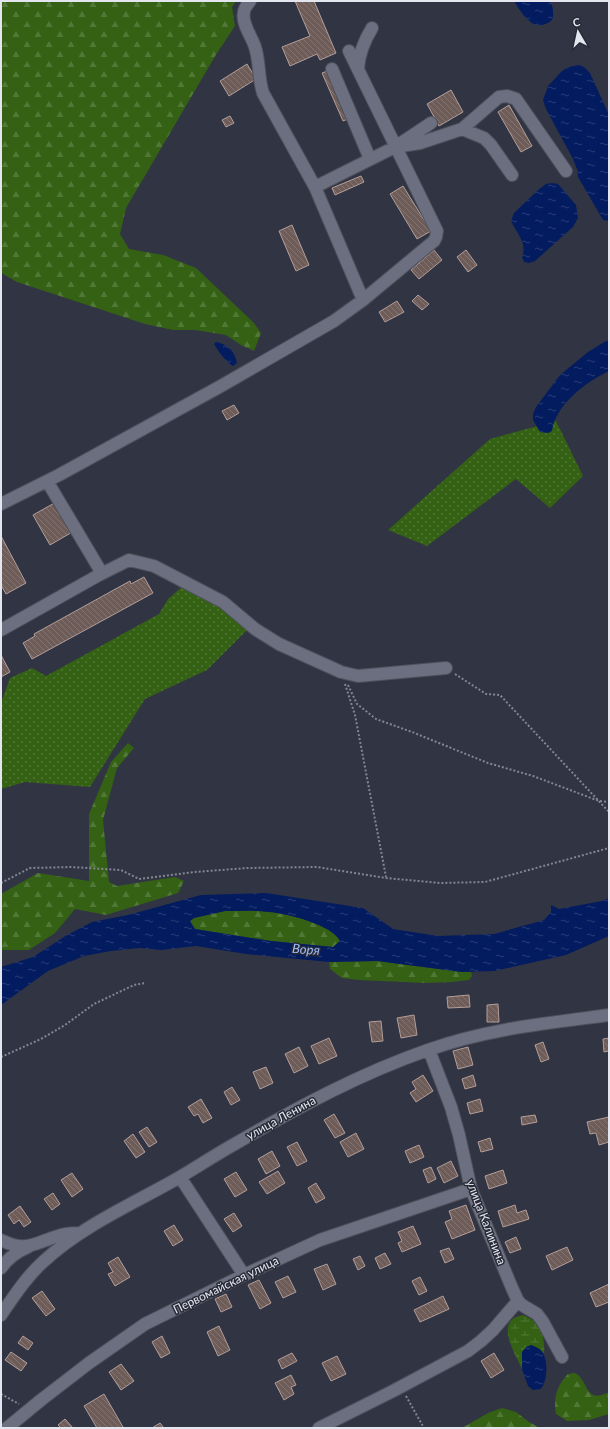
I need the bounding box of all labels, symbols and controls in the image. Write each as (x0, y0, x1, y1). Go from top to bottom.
north arrow (558, 12, 598, 52)
text: С (572, 15, 582, 29)
water label: Воря (291, 940, 321, 958)
street label: улица Ленина (243, 1092, 318, 1143)
street label: улица Калинина (463, 1177, 510, 1267)
street label: Первомайская улица (171, 1252, 281, 1317)

